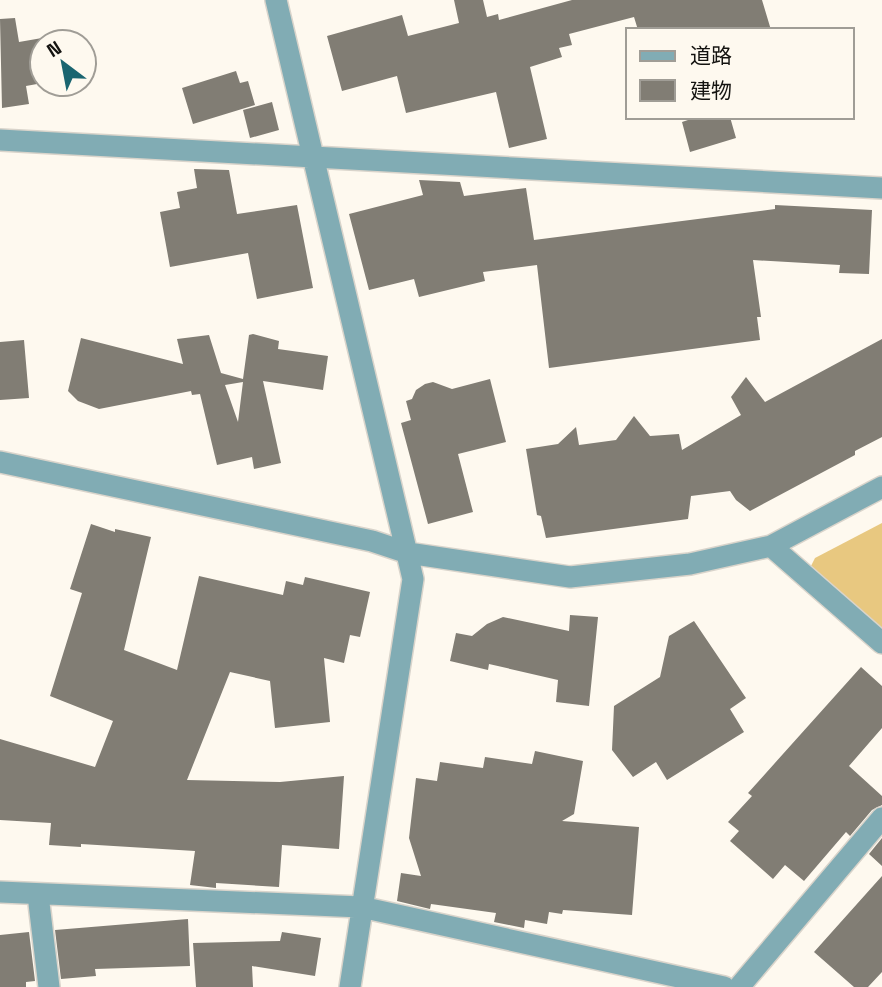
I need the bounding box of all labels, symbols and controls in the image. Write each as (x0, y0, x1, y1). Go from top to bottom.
north arrow (28, 28, 98, 98)
legend (626, 28, 854, 119)
text: N (42, 35, 66, 63)
text: 道路 (690, 42, 732, 69)
text: 建物 (690, 77, 732, 104)

